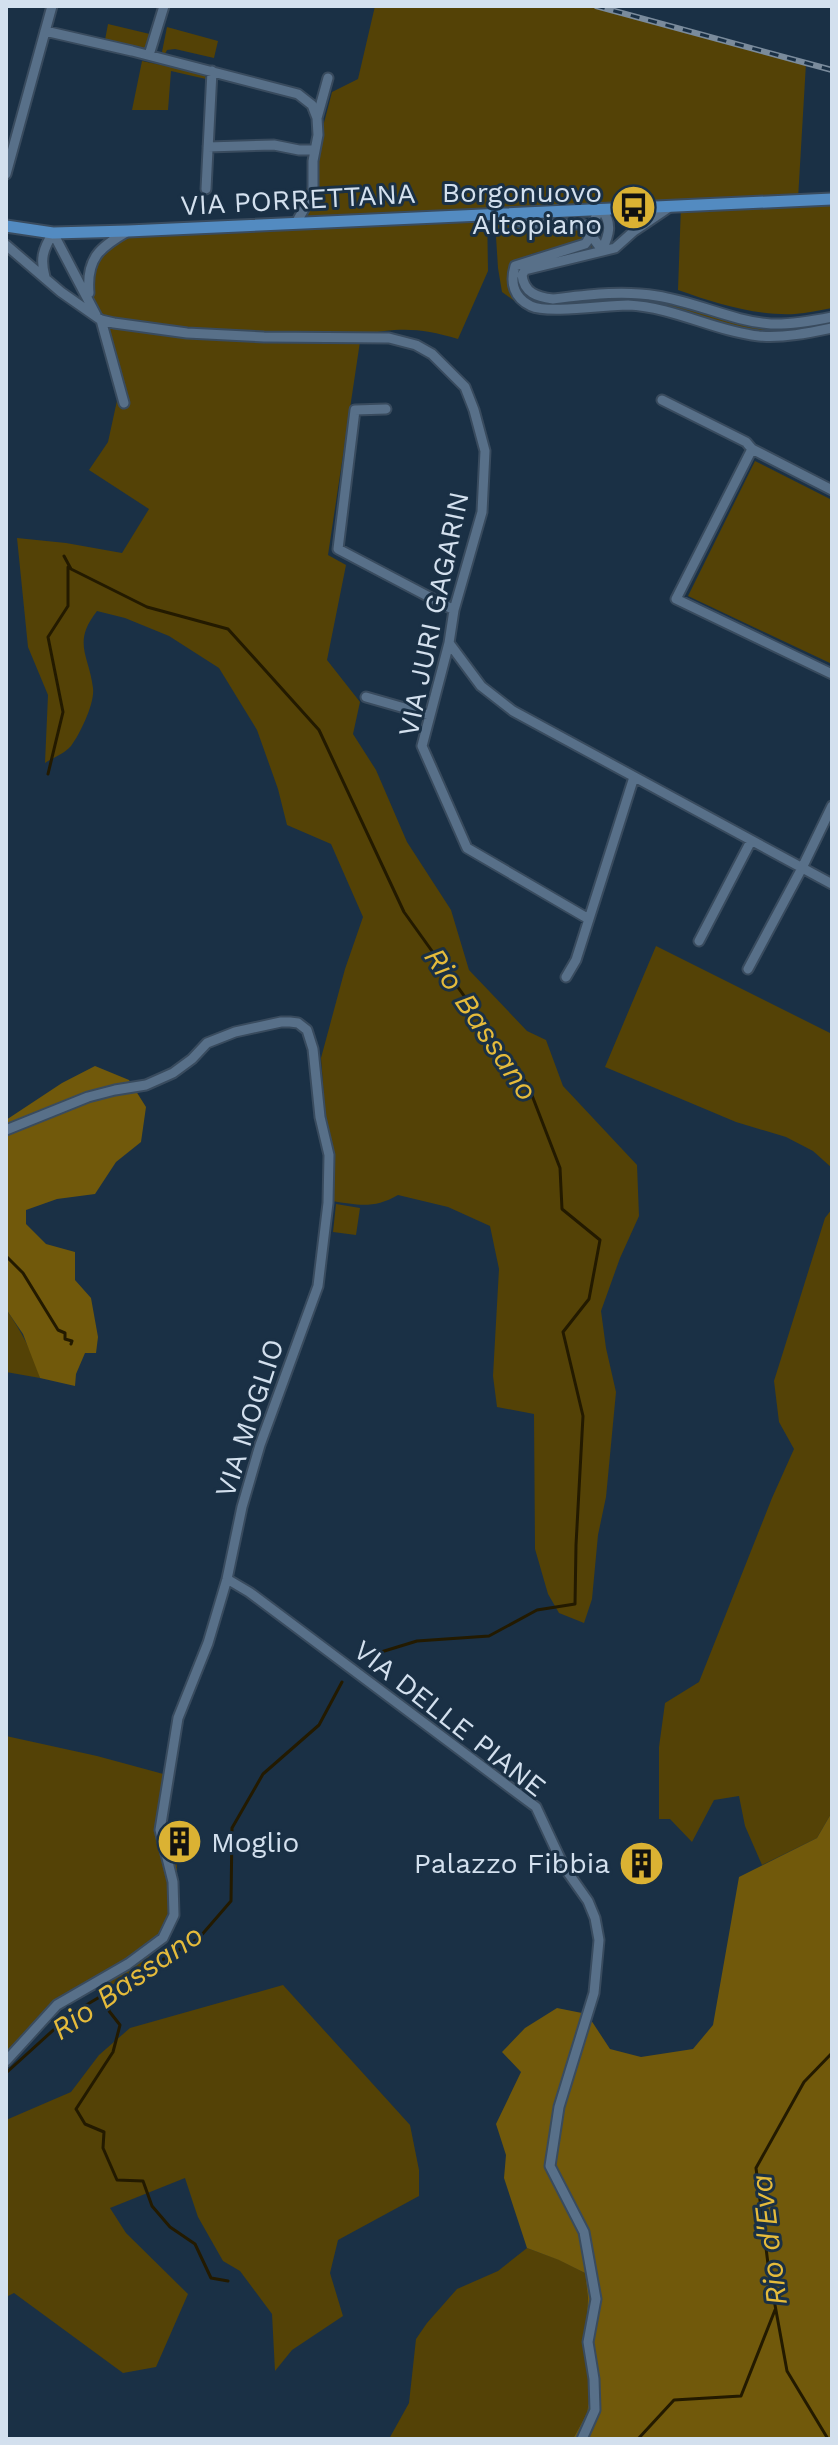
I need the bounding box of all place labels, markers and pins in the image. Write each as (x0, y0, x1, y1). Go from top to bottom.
place label: Borgonuovo Altopiano (442, 176, 602, 241)
bus stop icon: Borgonuovo Altopiano (609, 184, 657, 232)
building icon: Moglio (156, 1818, 204, 1866)
place label: Moglio (211, 1826, 299, 1859)
building icon: Palazzo Fibbia (617, 1839, 665, 1887)
place label: Palazzo Fibbia (414, 1847, 610, 1880)

